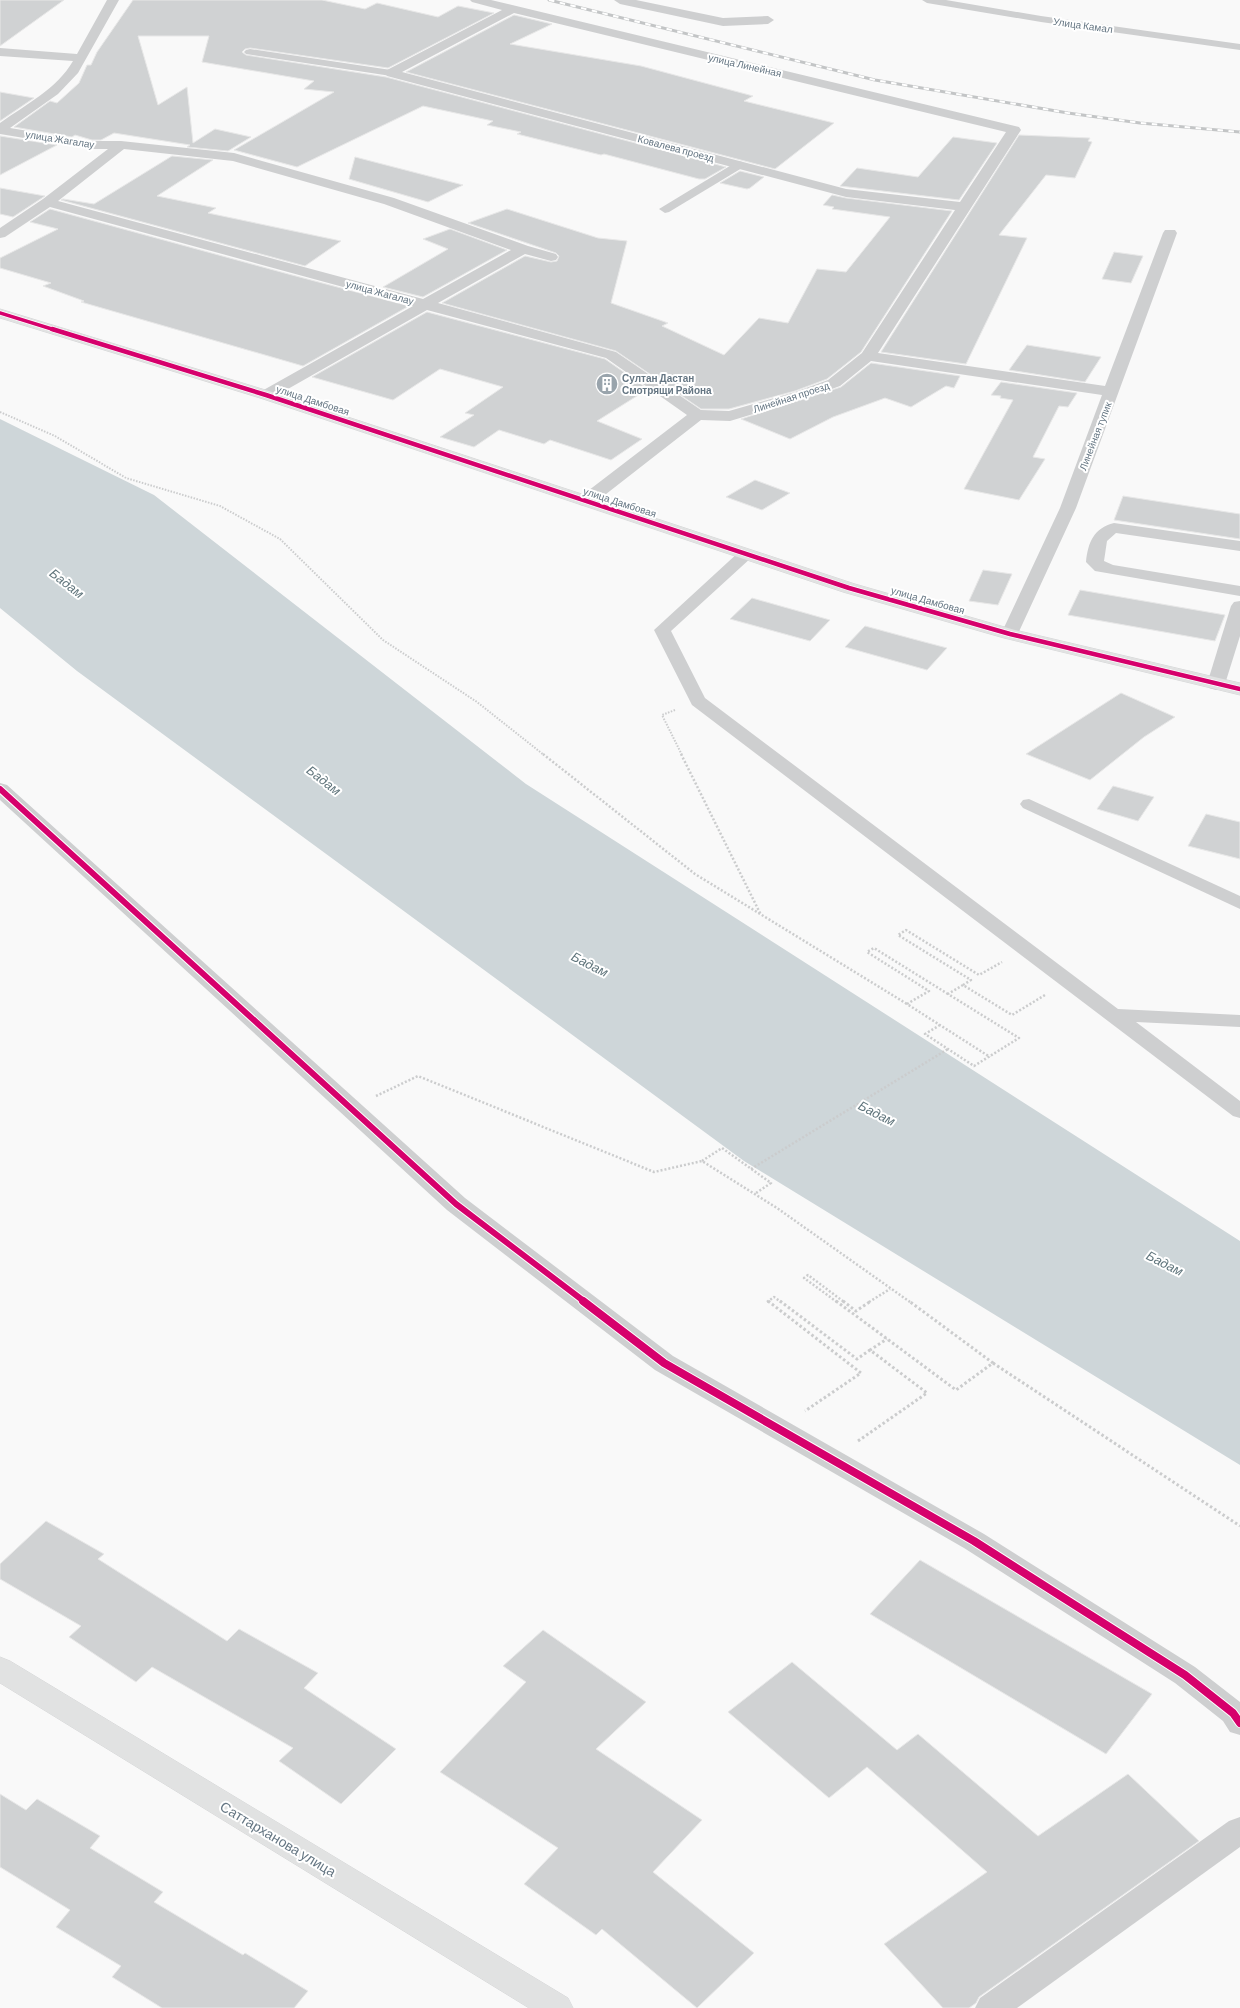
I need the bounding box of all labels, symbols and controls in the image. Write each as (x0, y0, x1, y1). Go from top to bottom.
street label: Улица Камал (1052, 15, 1114, 35)
street label: улица Линейная (707, 51, 783, 79)
street label: улица Жагалау (25, 128, 95, 150)
street label: Ковалева проезд (637, 132, 716, 164)
street label: улица Жагалау (345, 277, 415, 307)
building icon: Султан Дастан Смотрящи Района (594, 371, 620, 397)
place label: Султан Дастан Смотрящи Района (622, 372, 712, 396)
street label: Линейная проезд (751, 379, 831, 415)
street label: улица Дамбовая (275, 383, 351, 417)
street label: Линейная тупик (1076, 399, 1114, 472)
street label: улица Дамбовая (582, 485, 658, 519)
water label: Бадам (47, 565, 87, 601)
street label: улица Дамбовая (890, 584, 966, 616)
water label: Бадам (304, 762, 344, 798)
water label: Бадам (569, 948, 611, 980)
water label: Бадам (856, 1097, 898, 1129)
water label: Бадам (1144, 1247, 1186, 1279)
street label: Саттарханова улица (217, 1797, 340, 1880)

